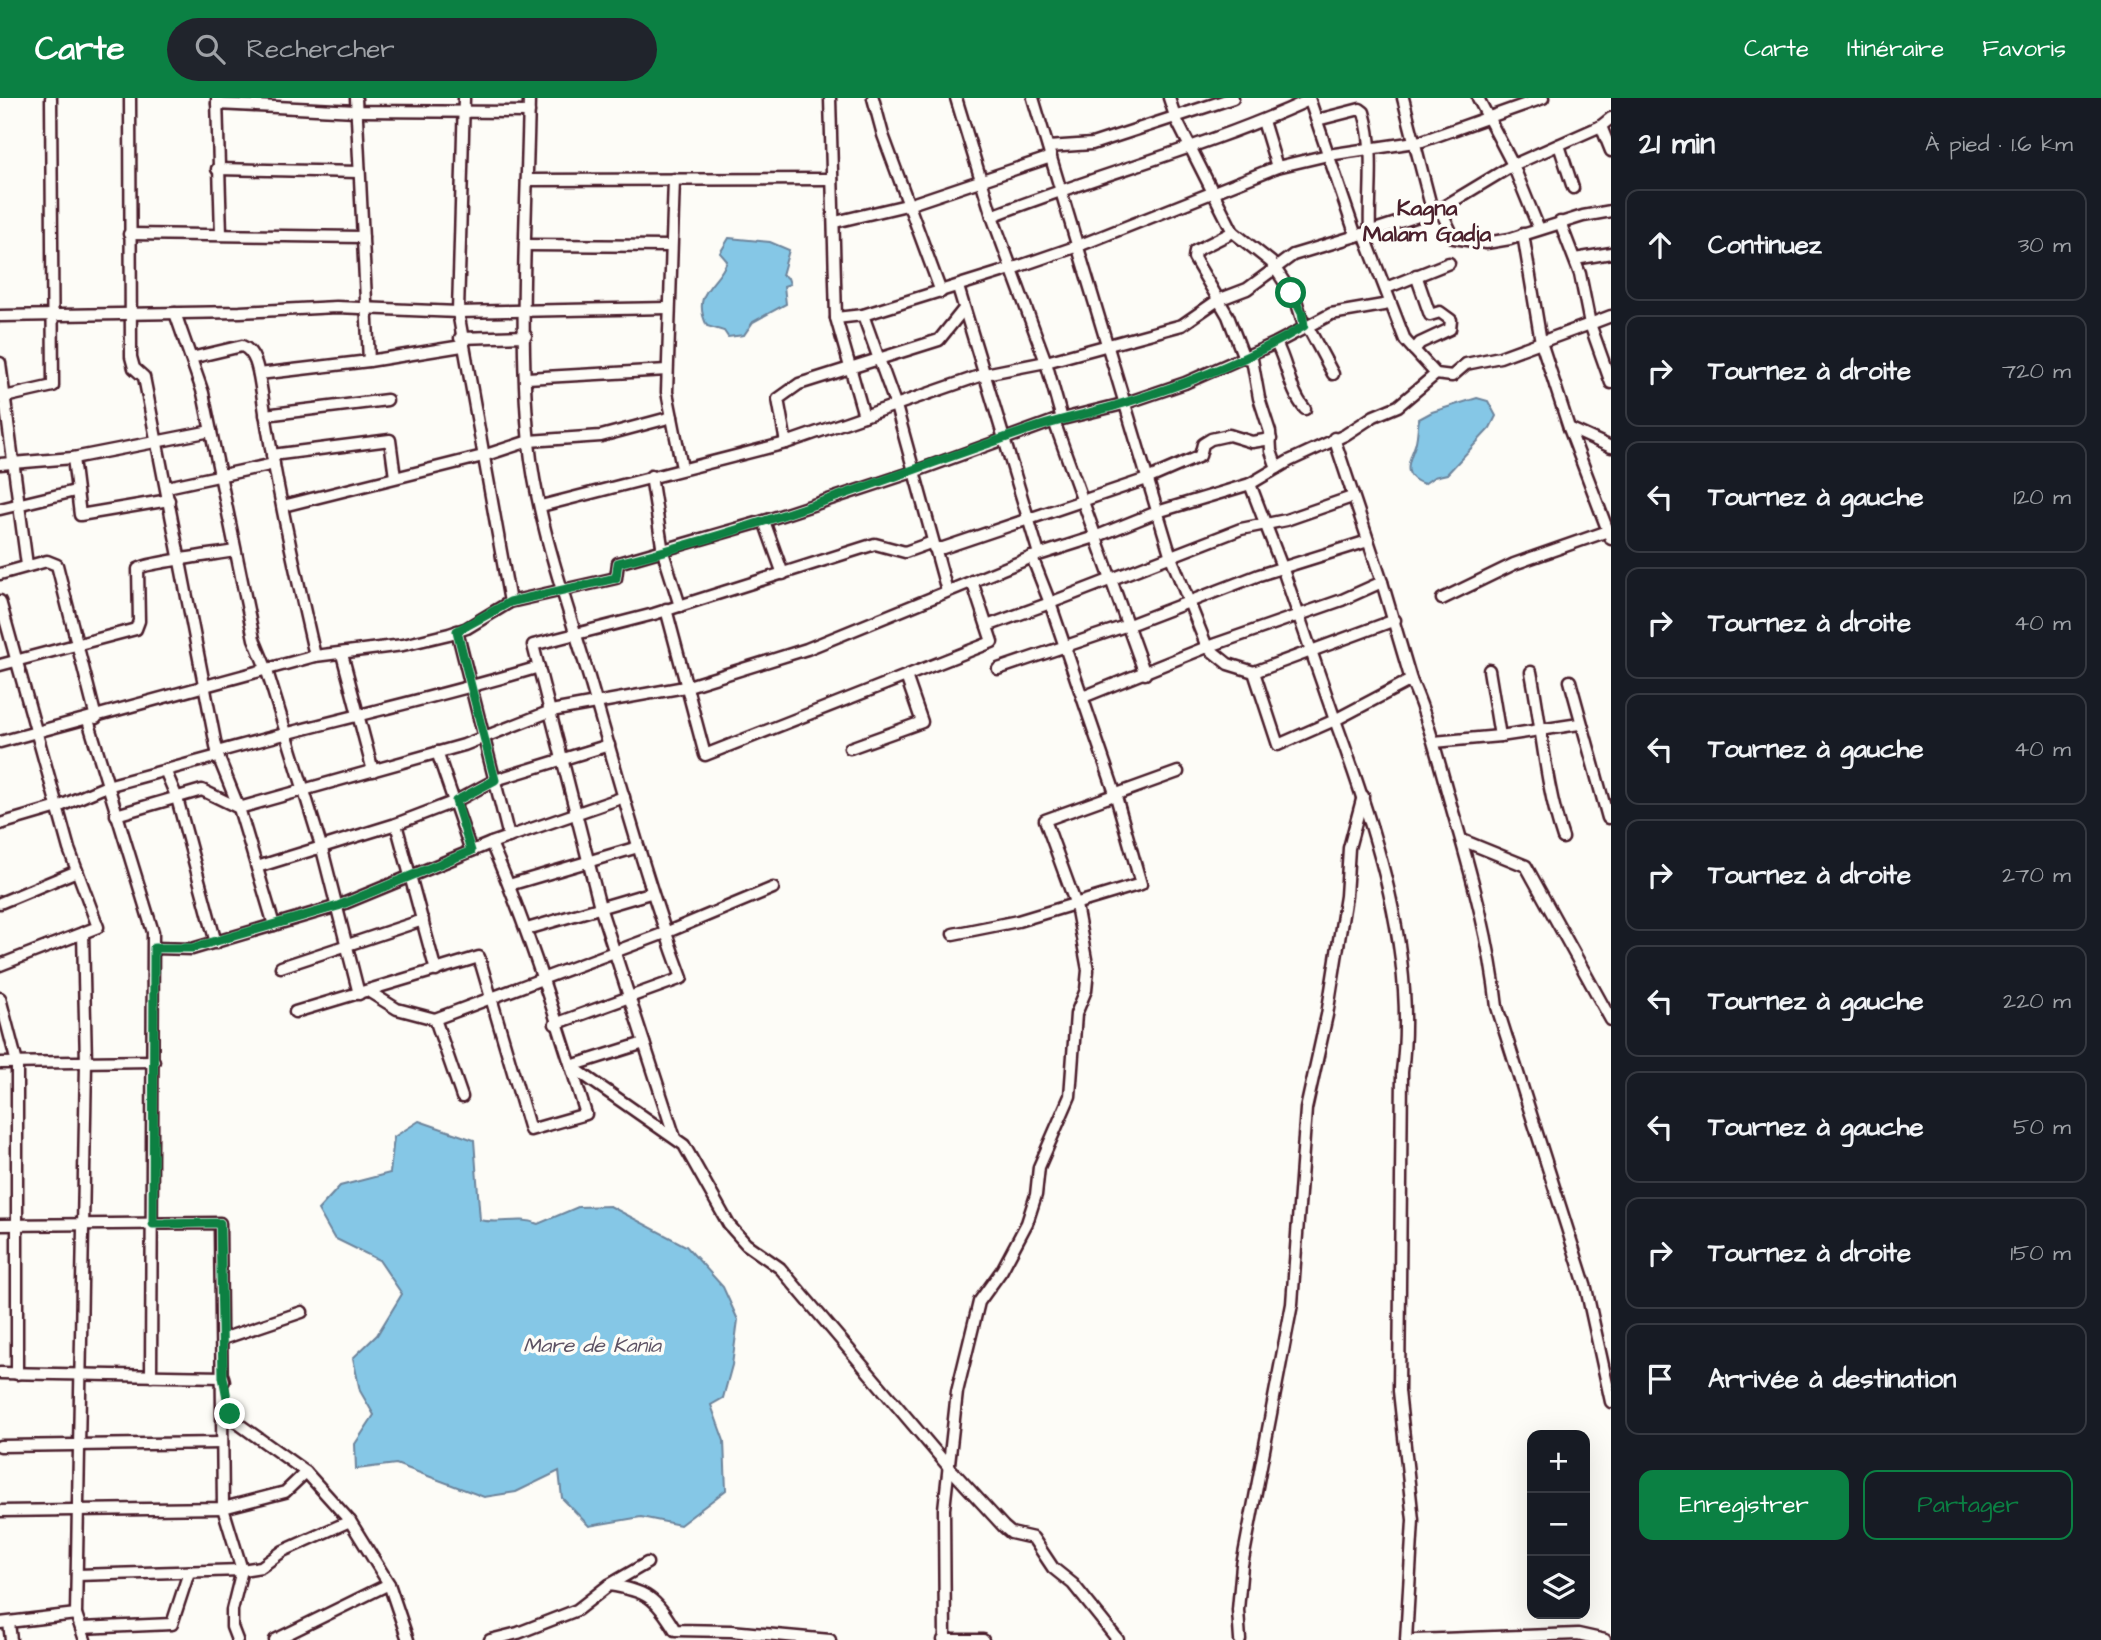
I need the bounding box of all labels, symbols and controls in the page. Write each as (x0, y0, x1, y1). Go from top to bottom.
search box (167, 18, 657, 81)
text: Carte (35, 26, 125, 72)
icon: search (191, 30, 229, 68)
text: Rechercher (247, 31, 395, 67)
text: Carte (1744, 32, 1809, 66)
text: Itinéraire (1847, 32, 1944, 66)
text: Favoris (1982, 32, 2066, 66)
text: 21 min (1639, 123, 1715, 165)
text: À pied · 1.6 km (1925, 128, 2073, 160)
district label: Kagna Malam Gadja (1363, 192, 1491, 250)
icon: ahead (1641, 226, 1679, 264)
text: Continuez (1708, 227, 1822, 263)
text: 30 m (2018, 229, 2071, 261)
route start (1275, 277, 1306, 308)
icon: right (1641, 352, 1679, 390)
text: Tournez à droite (1708, 353, 1911, 389)
text: 720 m (2002, 355, 2071, 387)
icon: left (1641, 478, 1679, 516)
text: Tournez à gauche (1708, 479, 1924, 515)
text: 120 m (2013, 481, 2071, 513)
icon: right (1641, 604, 1679, 642)
text: Tournez à droite (1708, 605, 1911, 641)
text: 40 m (2014, 607, 2071, 639)
icon: left (1641, 730, 1679, 768)
text: Tournez à gauche (1708, 731, 1924, 767)
text: 40 m (2014, 733, 2071, 765)
icon: right (1641, 856, 1679, 894)
text: Tournez à droite (1708, 857, 1911, 893)
text: 270 m (2002, 859, 2071, 891)
icon: left (1641, 982, 1679, 1020)
text: Tournez à gauche (1708, 983, 1924, 1019)
text: 220 m (2003, 985, 2071, 1017)
icon: left (1641, 1108, 1679, 1146)
text: Tournez à gauche (1708, 1109, 1924, 1145)
text: 50 m (2013, 1111, 2071, 1143)
icon: right (1641, 1234, 1679, 1272)
text: Tournez à droite (1708, 1235, 1911, 1271)
text: 150 m (2010, 1237, 2071, 1269)
water label: Mare de Kania (523, 1331, 662, 1360)
icon: arrive (1641, 1360, 1679, 1398)
text: Arrivée à destination (1708, 1361, 1956, 1397)
route end (214, 1398, 245, 1429)
map controls (1527, 1430, 1590, 1619)
button: + (1527, 1430, 1590, 1493)
button: Enregistrer (1639, 1470, 1849, 1540)
button: Partager (1863, 1470, 2073, 1540)
button: − (1527, 1493, 1590, 1556)
button: layers (1527, 1556, 1590, 1619)

